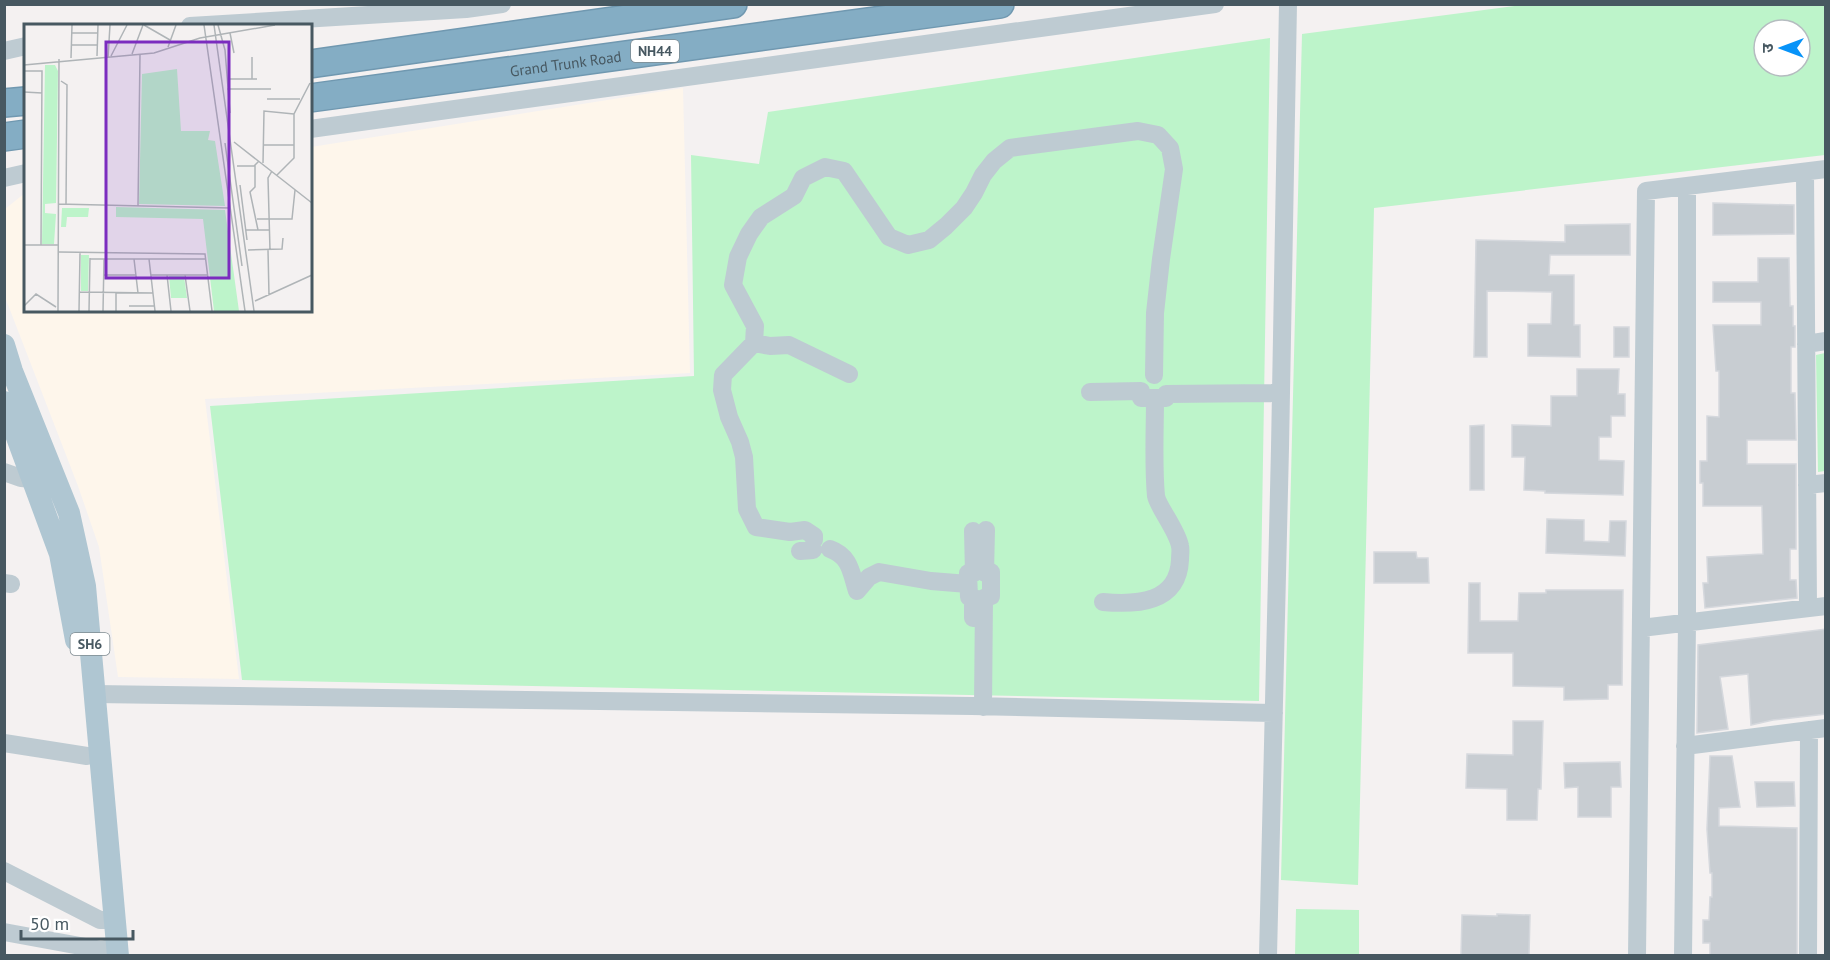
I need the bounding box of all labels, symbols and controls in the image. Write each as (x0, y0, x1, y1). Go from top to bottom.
north arrow (1752, 18, 1812, 78)
inset map (24, 24, 312, 312)
road number: NH44 (631, 40, 679, 62)
text: उ (1757, 43, 1777, 53)
street label: Grand Trunk Road (509, 46, 623, 80)
road number: SH6 (70, 633, 110, 655)
scale bar (21, 903, 134, 941)
text: 50 m (30, 912, 69, 935)

